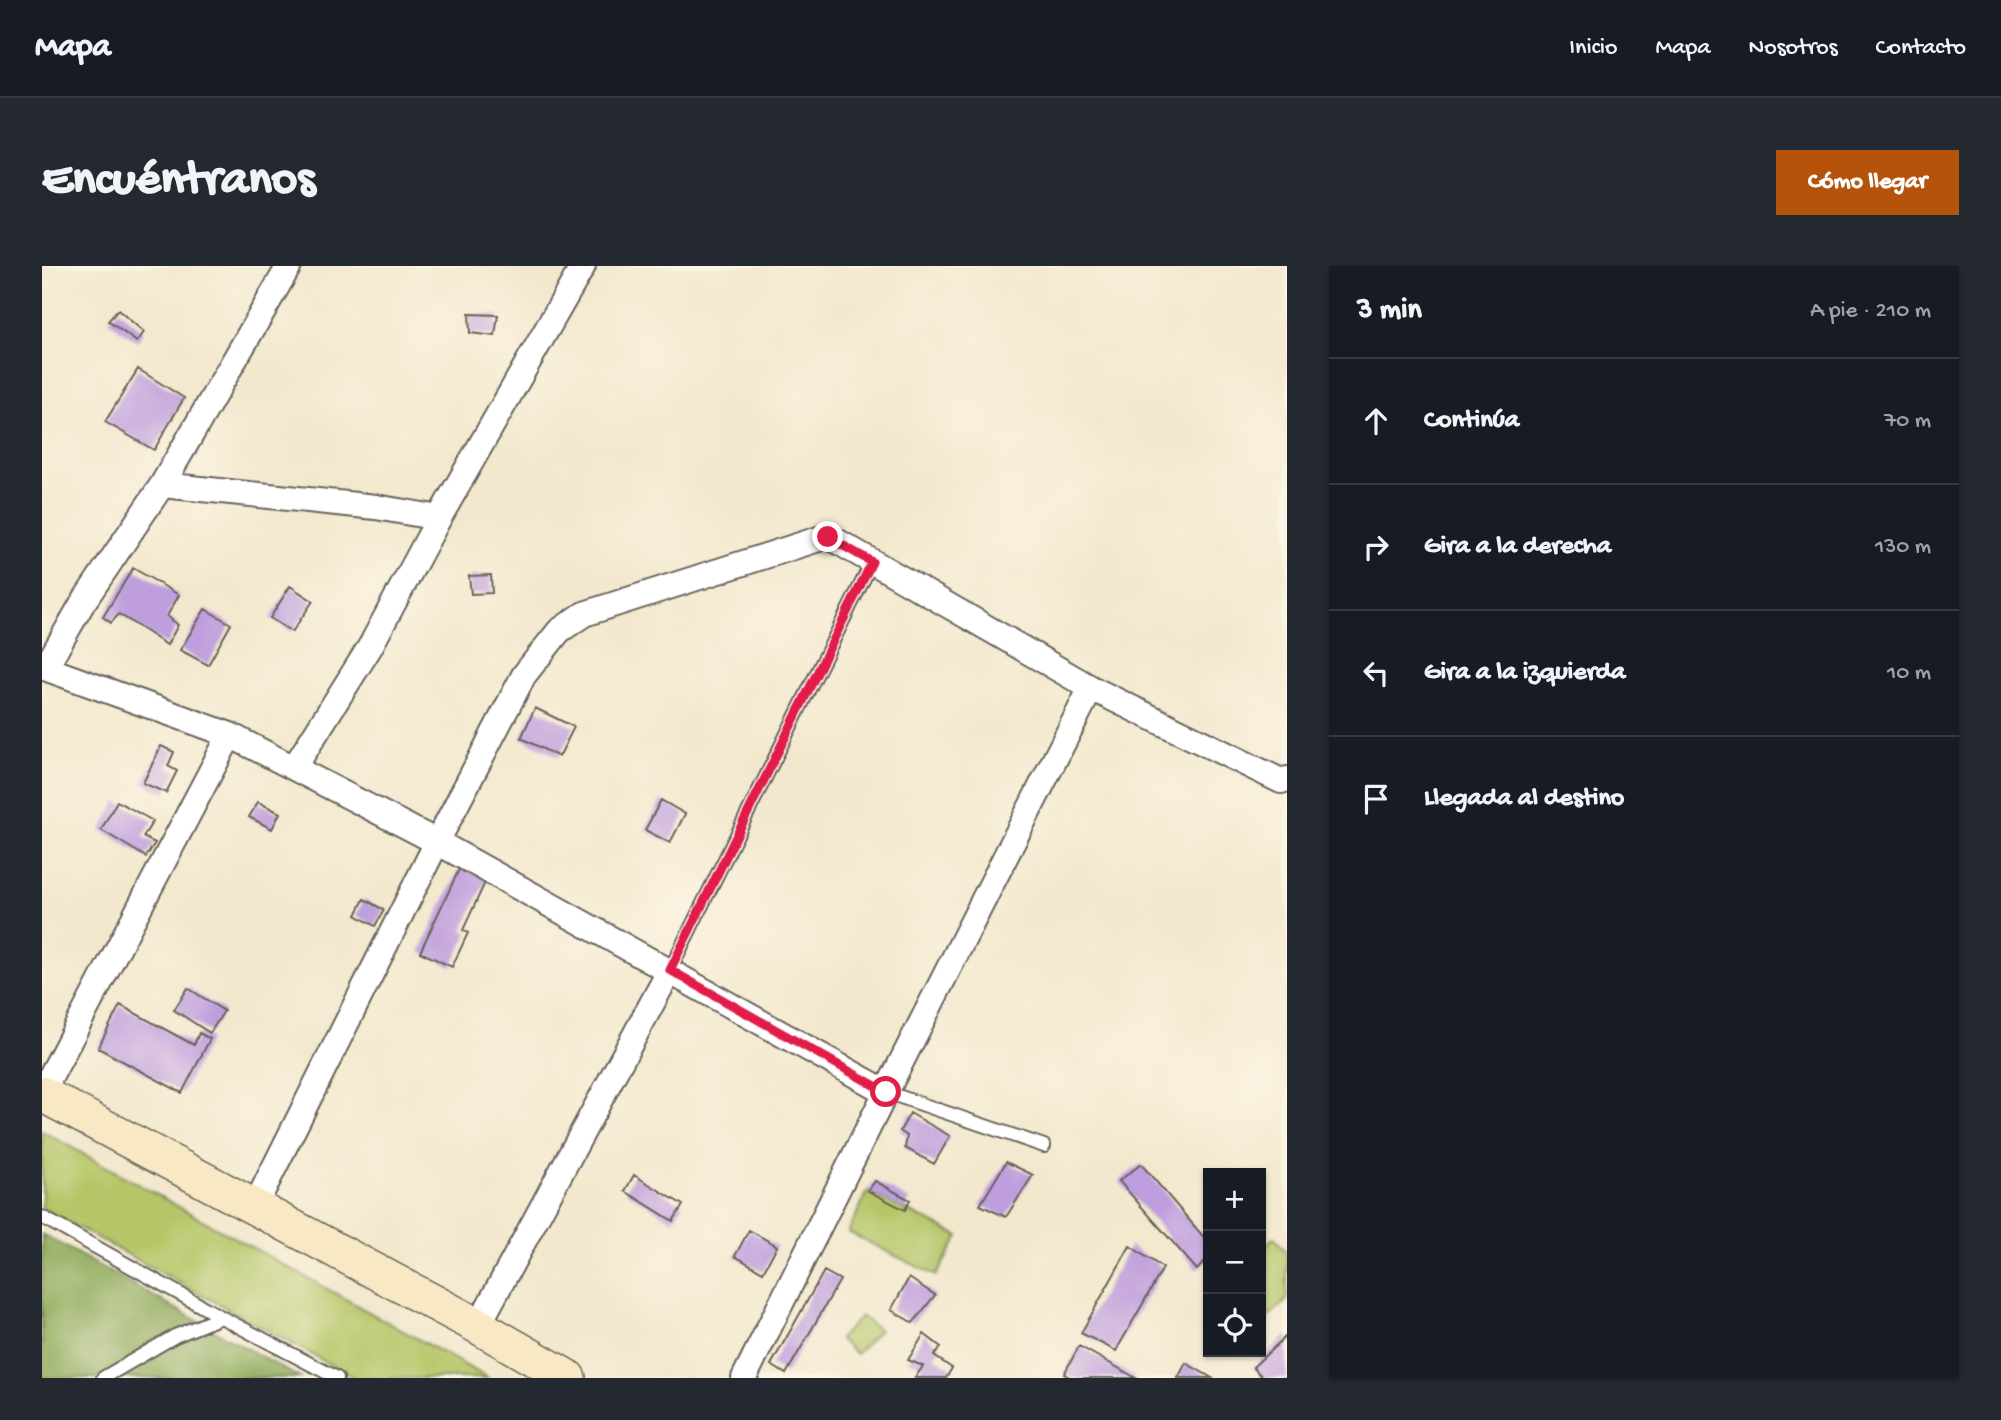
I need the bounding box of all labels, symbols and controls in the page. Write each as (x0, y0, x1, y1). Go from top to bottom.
text: Mapa (35, 29, 111, 67)
text: Inicio (1569, 34, 1617, 63)
text: Mapa (1655, 34, 1711, 63)
text: Nosotros (1749, 34, 1838, 63)
text: Contacto (1876, 34, 1966, 63)
button: Cómo llegar (1776, 150, 1959, 215)
text: Encuéntranos (42, 153, 315, 211)
text: 3 min (1357, 294, 1422, 329)
text: A pie · 210 m (1810, 298, 1931, 325)
icon: ahead (1357, 402, 1395, 440)
text: Continúa (1424, 406, 1519, 437)
text: 70 m (1884, 408, 1931, 435)
route end (812, 521, 843, 552)
icon: right (1357, 528, 1395, 566)
text: Gira a la derecha (1424, 532, 1611, 563)
text: 130 m (1875, 534, 1931, 561)
icon: left (1357, 654, 1395, 692)
text: Gira a la izquierda (1424, 658, 1626, 689)
text: 10 m (1887, 660, 1931, 687)
icon: arrive (1357, 780, 1395, 818)
text: Llegada al destino (1424, 784, 1624, 815)
route start (870, 1076, 901, 1107)
map controls (1203, 1168, 1266, 1357)
button: + (1203, 1168, 1266, 1231)
button: − (1203, 1231, 1266, 1294)
button: locate (1203, 1294, 1266, 1357)

